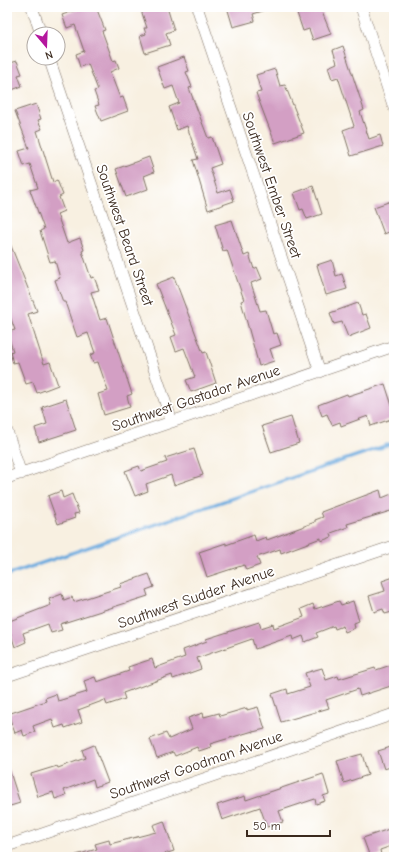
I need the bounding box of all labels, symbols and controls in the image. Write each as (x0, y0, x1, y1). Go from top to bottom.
north arrow (26, 26, 66, 66)
text: N (44, 48, 55, 62)
street label: Southwest Ember Street (239, 110, 306, 261)
street label: Southwest Beard Street (92, 162, 158, 309)
street label: Southwest Gastador Avenue (109, 361, 283, 435)
street label: Southwest Sudder Avenue (116, 562, 277, 632)
street label: Southwest Goodman Avenue (107, 727, 285, 803)
scale bar (247, 812, 330, 838)
text: 50 m (253, 819, 281, 833)

